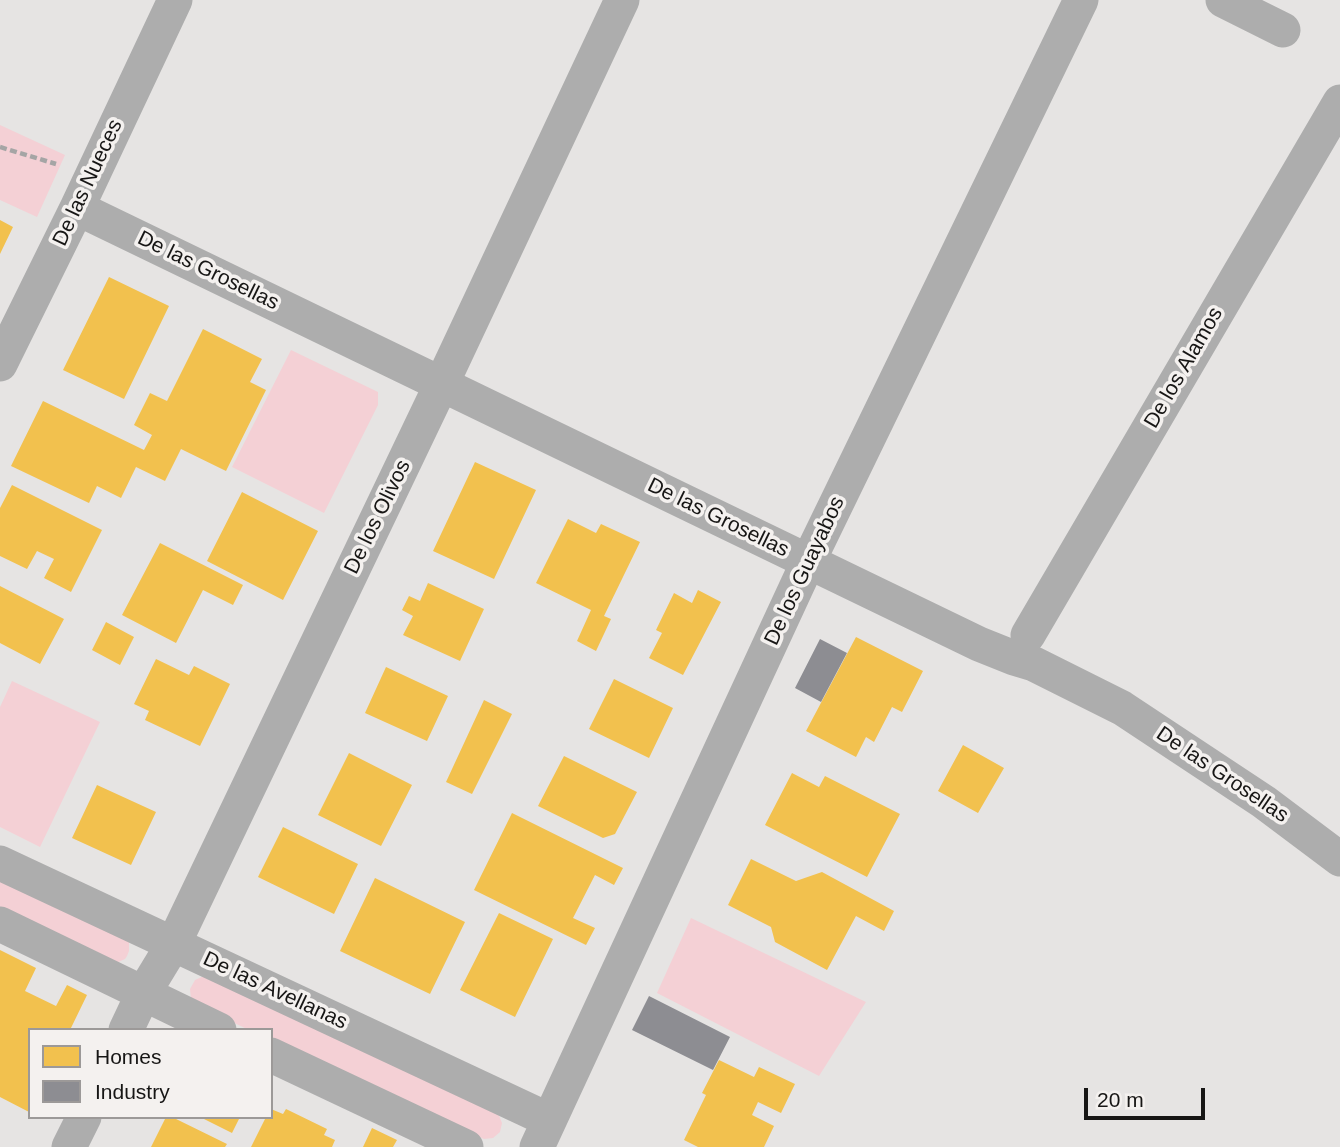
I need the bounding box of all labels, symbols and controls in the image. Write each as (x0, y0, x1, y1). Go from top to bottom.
street label: De las Nueces (48, 116, 128, 250)
street label: De las Grosellas (133, 226, 283, 316)
street label: De los Alamos (1139, 303, 1229, 433)
street label: De los Olivos (340, 456, 416, 578)
street label: De las Grosellas (643, 473, 793, 563)
street label: De los Guayabos (760, 493, 850, 649)
street label: De las Grosellas (1151, 721, 1293, 829)
street label: De las Avellanas (199, 947, 351, 1035)
legend (28, 1028, 273, 1119)
text: Homes (95, 1045, 162, 1068)
scale bar (1088, 1074, 1209, 1118)
text: Industry (95, 1080, 170, 1103)
text: 20 m (1097, 1088, 1144, 1111)

